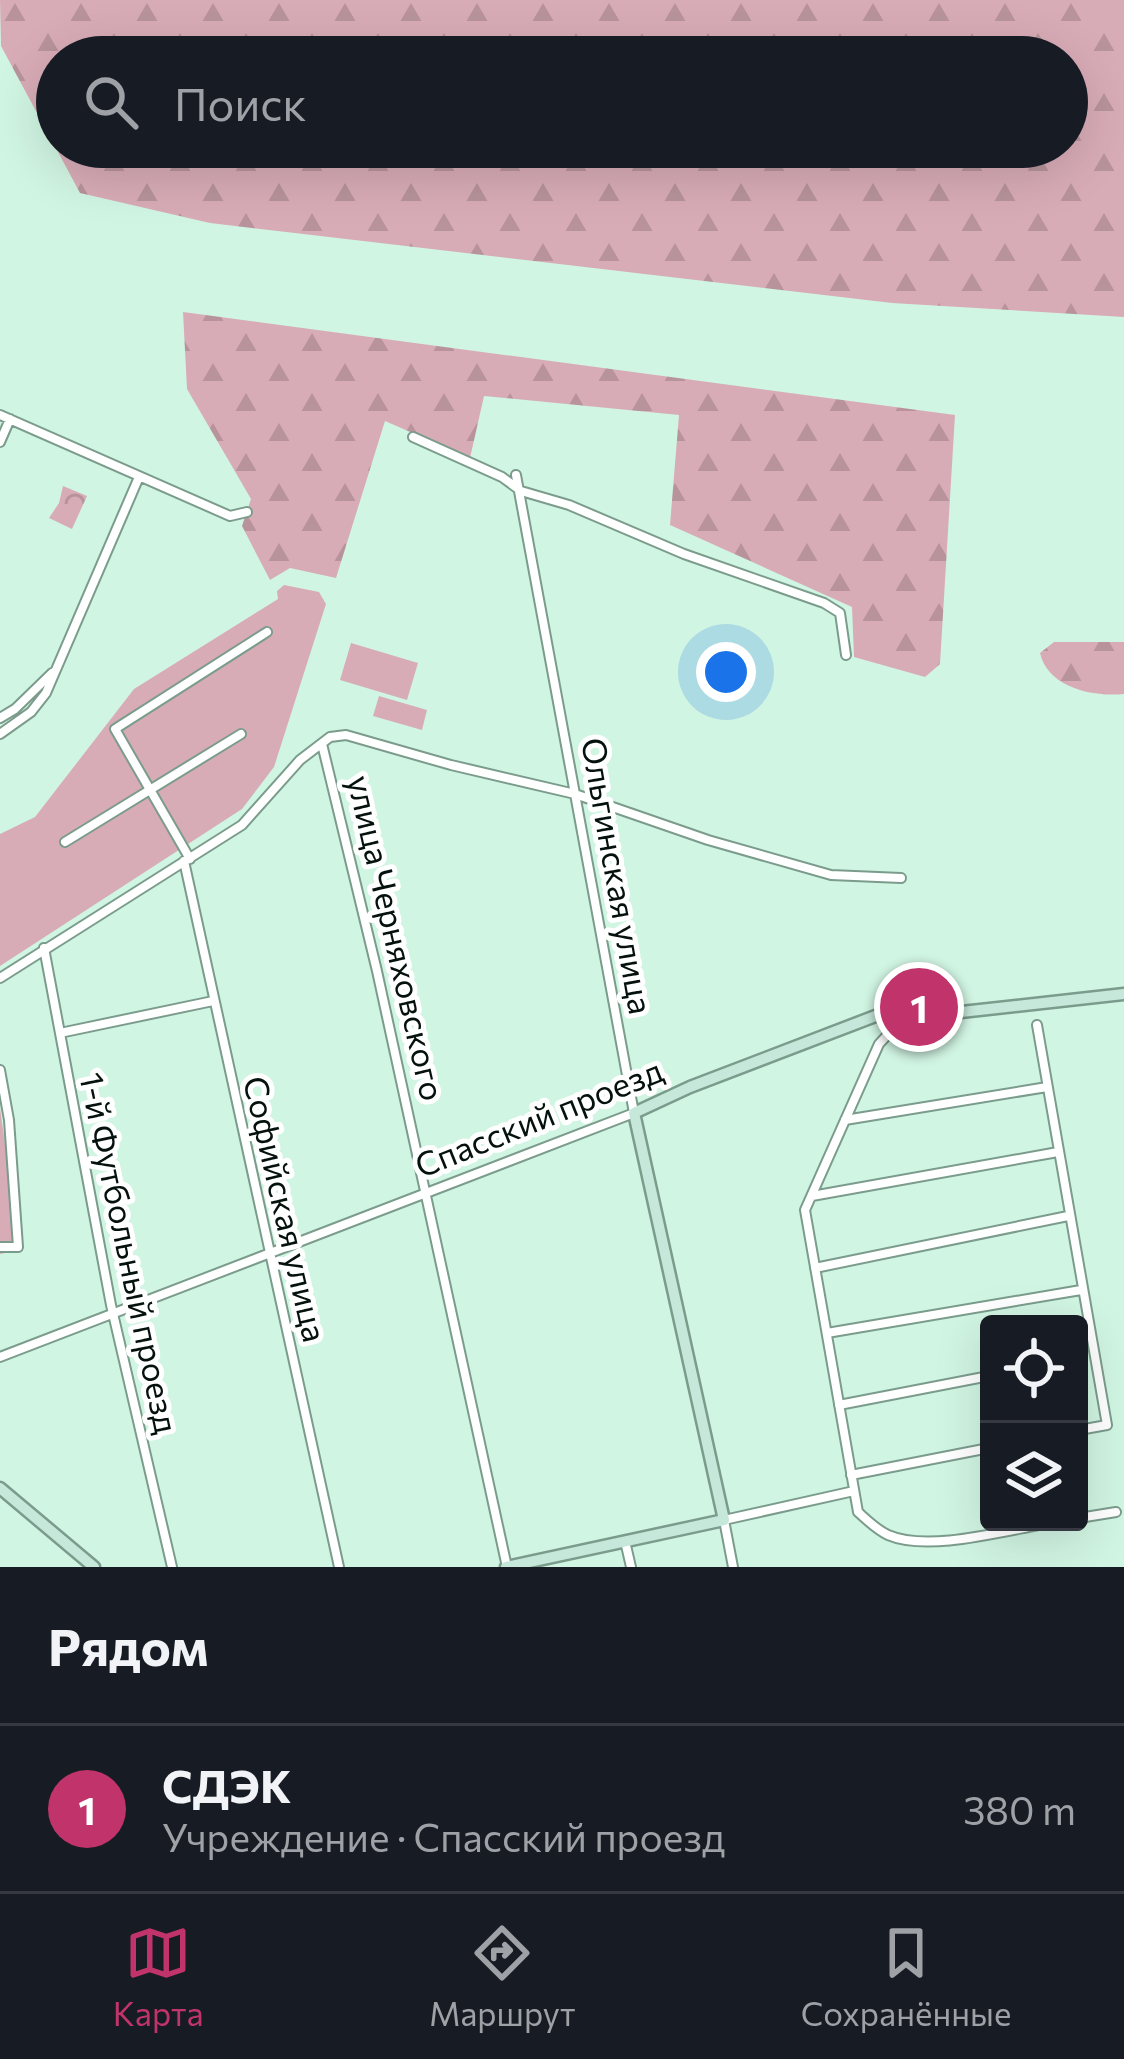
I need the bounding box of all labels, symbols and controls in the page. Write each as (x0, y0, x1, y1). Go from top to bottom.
search box (36, 36, 1088, 168)
icon: search (78, 69, 144, 135)
text: Поиск (174, 75, 307, 130)
your location (696, 642, 756, 702)
street label: Ольгинская улица (574, 734, 663, 1017)
street label: улица Черняховского (340, 771, 455, 1104)
pin: 1 (880, 962, 958, 1052)
street label: Спасский проезд (409, 1048, 668, 1185)
street label: 1-й Футбольный проезд (72, 1068, 189, 1437)
street label: Софийская улица (236, 1072, 337, 1345)
map controls (980, 1315, 1088, 1531)
button: locate (980, 1315, 1088, 1423)
button: layers (980, 1423, 1088, 1531)
text: Рядом (48, 1614, 209, 1677)
text: СДЭК (162, 1757, 291, 1812)
text: 1 (78, 1785, 96, 1833)
text: 380 m (963, 1785, 1076, 1833)
text: Учреждение · Спасский проезд (162, 1812, 725, 1860)
tab: Карта (113, 1920, 204, 2033)
tab: Маршрут (429, 1920, 575, 2033)
tab: Сохранённые (801, 1920, 1011, 2033)

